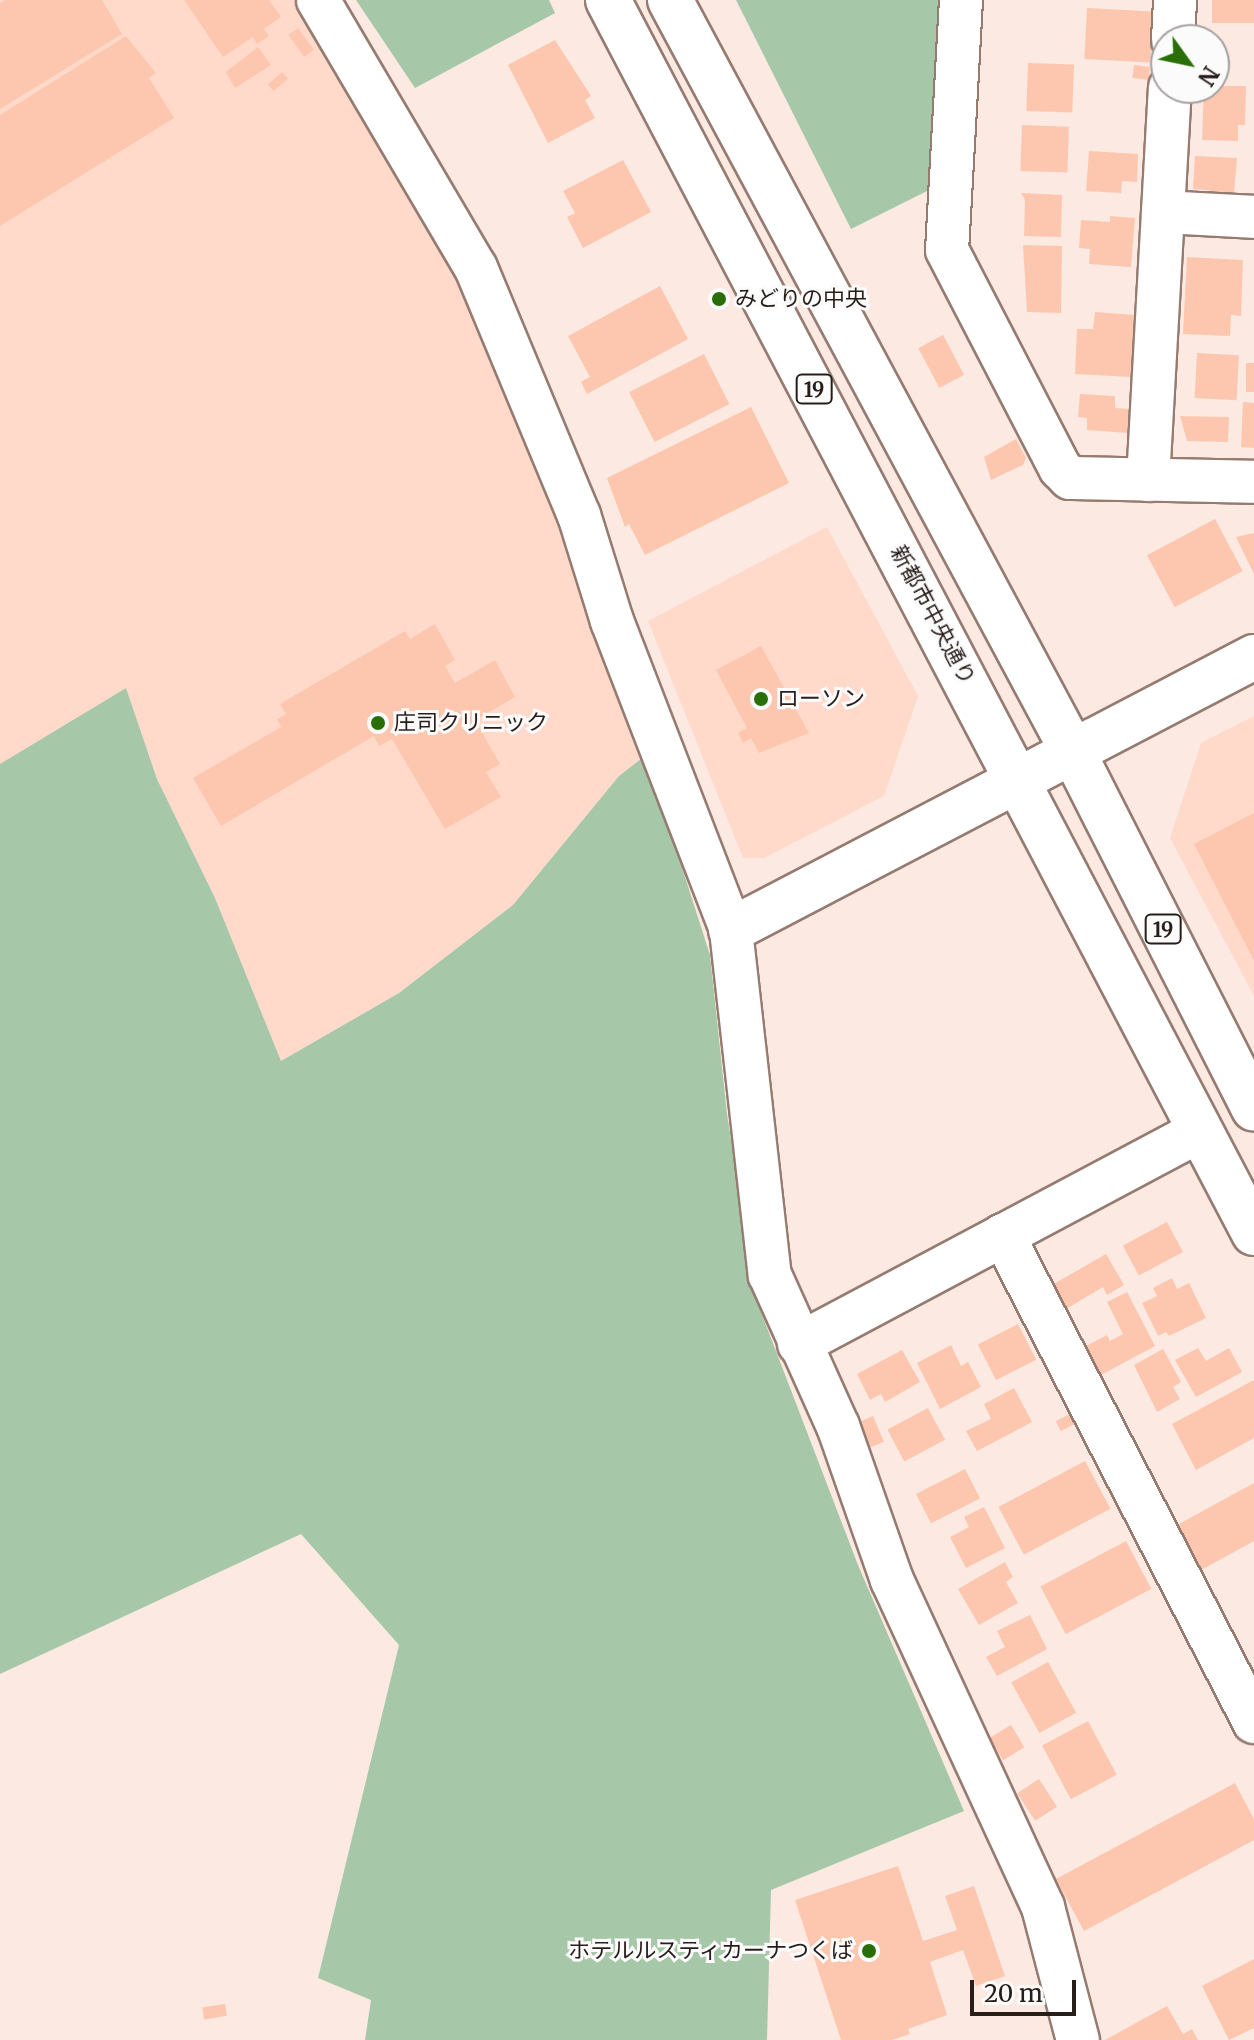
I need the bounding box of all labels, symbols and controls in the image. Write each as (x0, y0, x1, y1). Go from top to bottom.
north arrow (1150, 24, 1230, 104)
text: N (1192, 61, 1225, 91)
place label: みどりの中央 (735, 286, 867, 312)
marker: みどりの中央 (710, 290, 728, 308)
road number: 19 (794, 373, 834, 405)
street label: 新都市中央通り (885, 541, 981, 689)
place label: ローソン (777, 686, 865, 712)
marker: ローソン (752, 690, 770, 708)
place label: 庄司クリニック (394, 710, 548, 736)
marker: 庄司クリニック (369, 714, 387, 732)
road number: 19 (1143, 913, 1183, 945)
place label: ホテルルスティカーナつくば (567, 1938, 853, 1964)
marker: ホテルルスティカーナつくば (860, 1942, 878, 1960)
scale bar (974, 1964, 1080, 2014)
text: 20 m (984, 1978, 1043, 2009)

